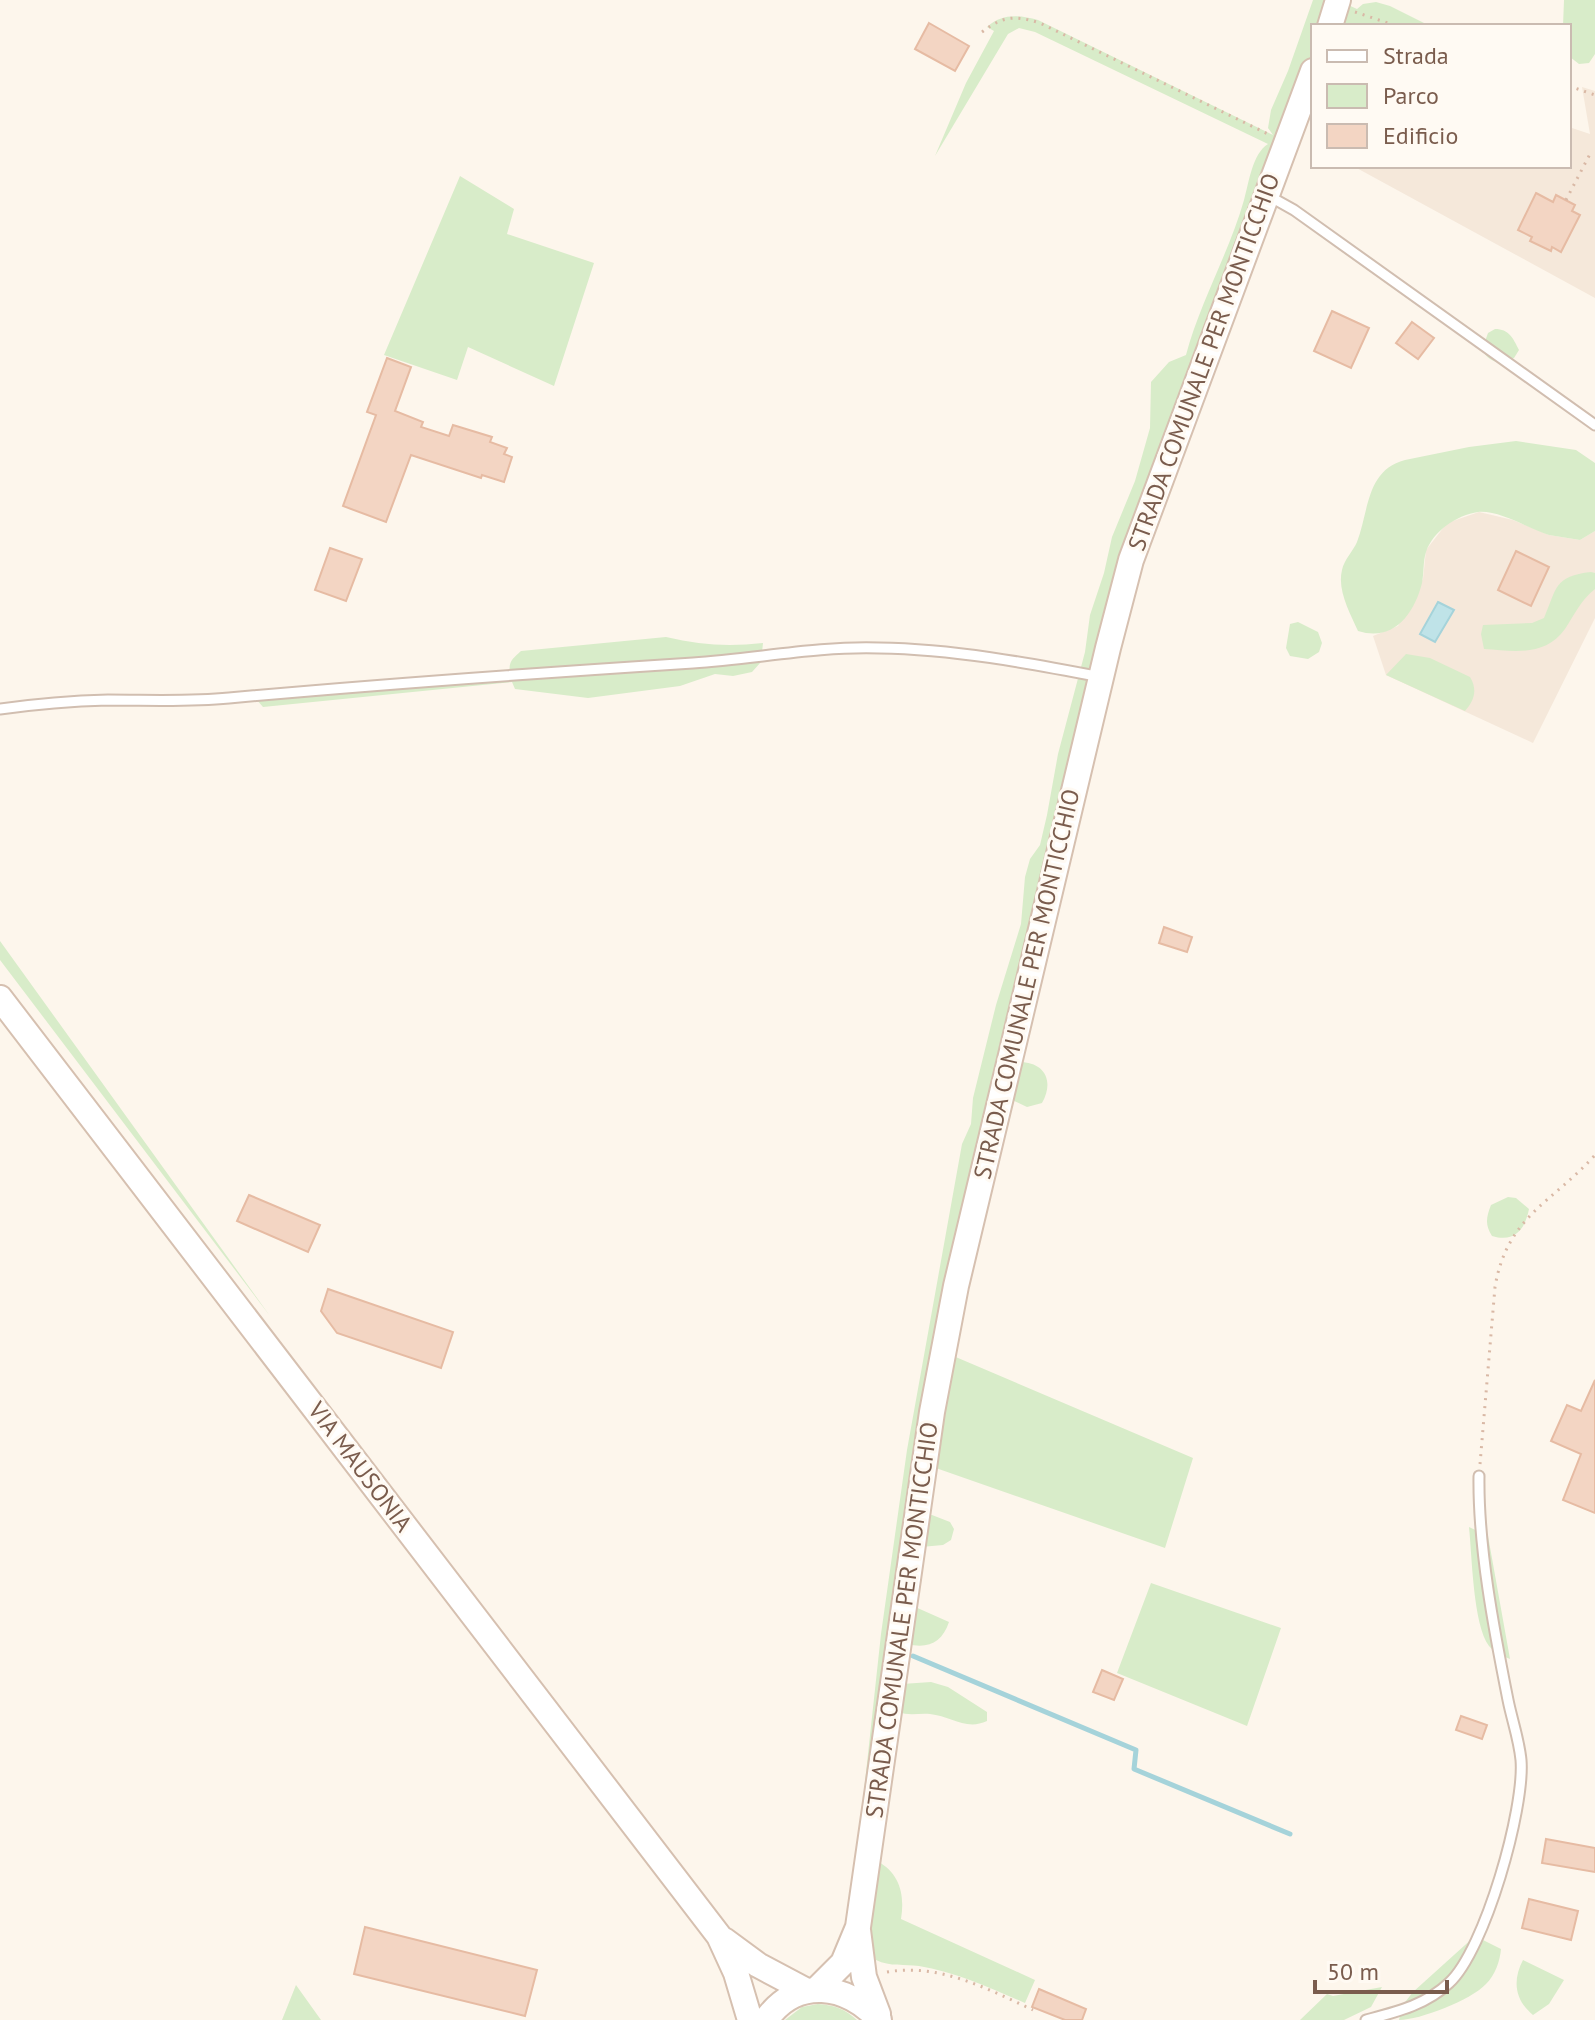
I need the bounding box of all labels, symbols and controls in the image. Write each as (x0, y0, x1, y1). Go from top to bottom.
legend (1311, 24, 1571, 168)
text: Strada (1383, 40, 1449, 71)
text: Parco (1383, 80, 1439, 111)
text: Edificio (1383, 120, 1458, 151)
street label: STRADA COMUNALE PER MONTICCHIO (1121, 169, 1286, 555)
street label: STRADA COMUNALE PER MONTICCHIO (966, 786, 1087, 1182)
street label: VIA MAUSONIA (301, 1395, 419, 1538)
street label: STRADA COMUNALE PER MONTICCHIO (858, 1420, 945, 1820)
scale bar (1315, 1944, 1447, 1994)
text: 50 m (1327, 1956, 1379, 1987)

